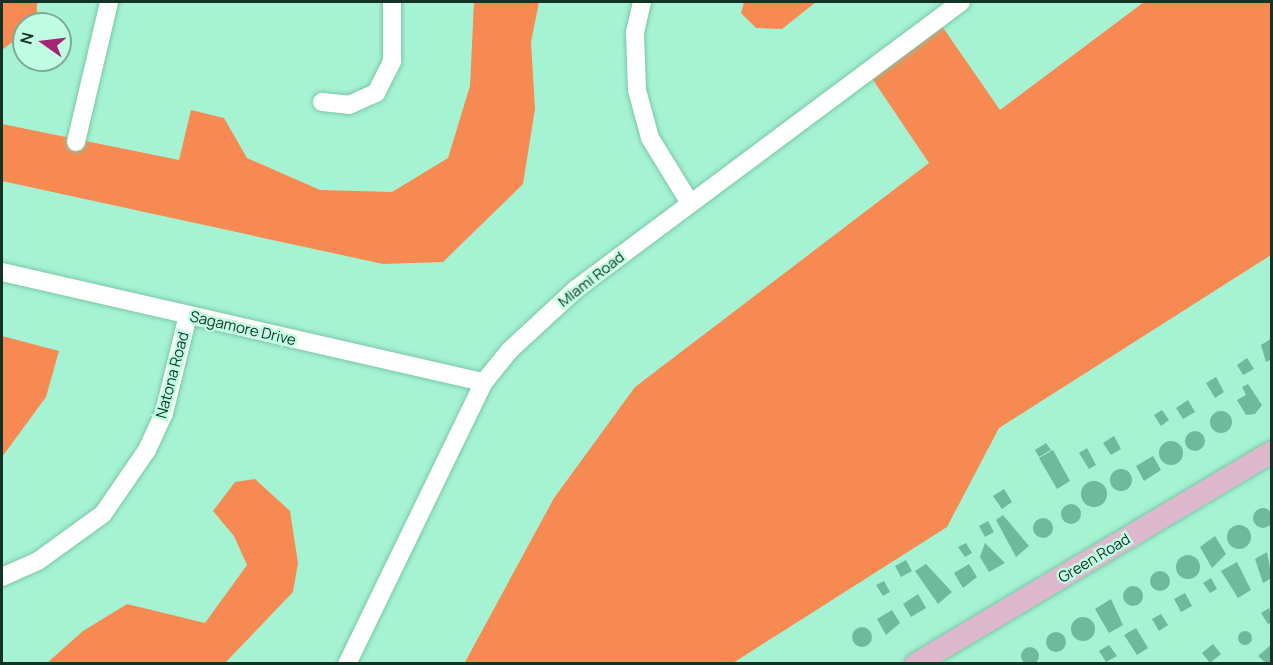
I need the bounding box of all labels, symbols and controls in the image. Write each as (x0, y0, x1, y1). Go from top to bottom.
north arrow (12, 12, 72, 72)
text: N (14, 30, 39, 46)
street label: Miami Road (554, 248, 628, 310)
street label: Sagamore Drive (188, 307, 298, 349)
street label: Natona Road (152, 330, 192, 420)
street label: Green Road (1055, 530, 1133, 586)

